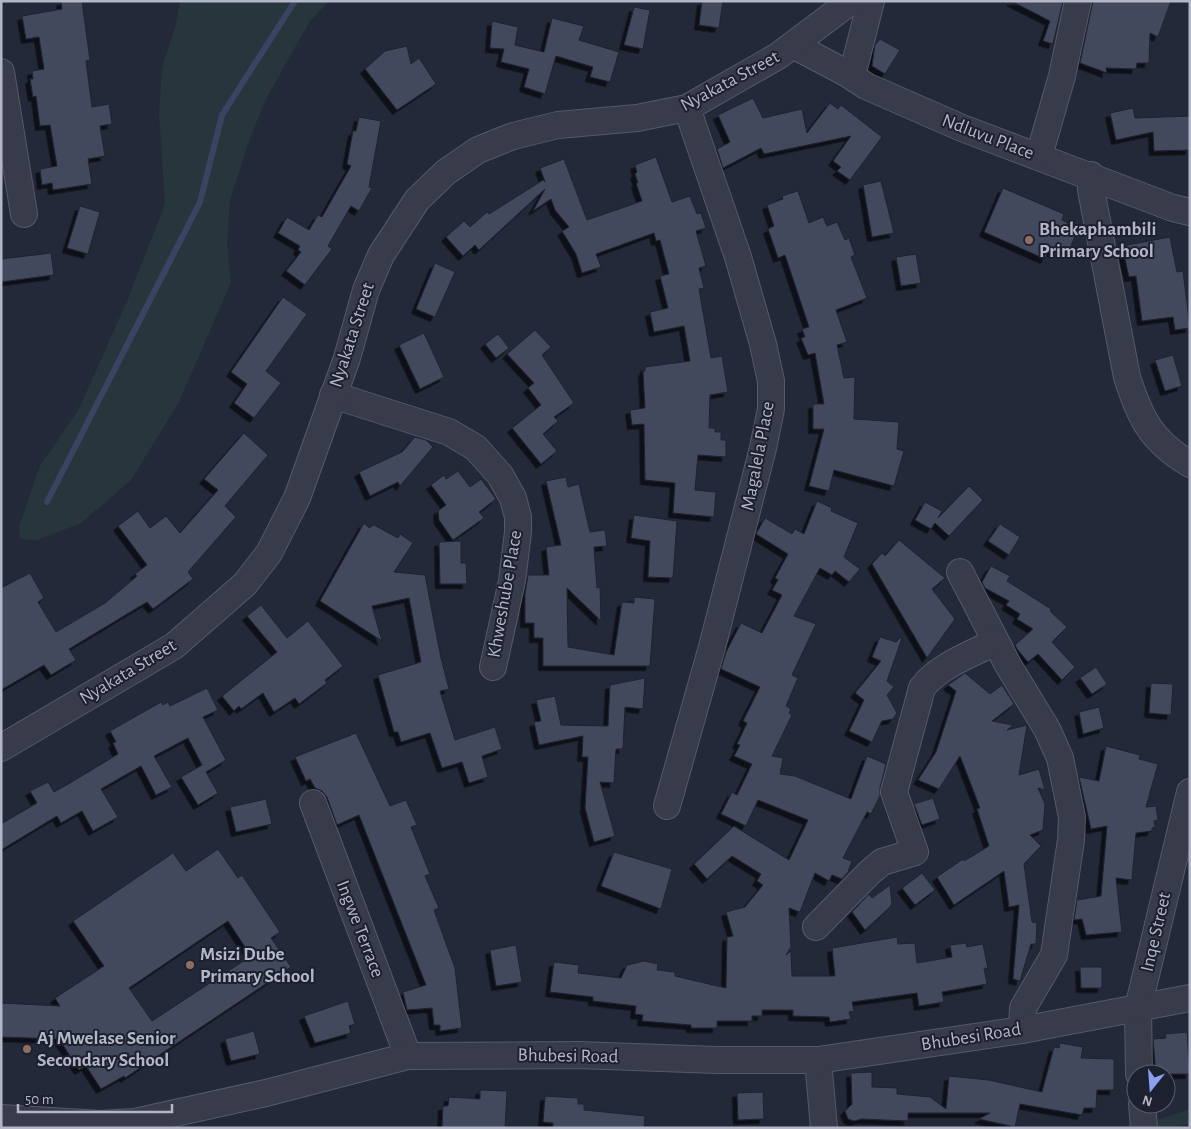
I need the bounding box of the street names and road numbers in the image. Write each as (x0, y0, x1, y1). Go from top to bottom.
street label: Nyakata Street (678, 47, 782, 115)
street label: Ndluvu Place (939, 111, 1037, 163)
street label: Nyakata Street (326, 280, 378, 390)
street label: Magalela Place (738, 400, 778, 512)
street label: Khweshube Place (484, 529, 526, 659)
street label: Nyakata Street (76, 636, 180, 708)
street label: Ingwe Terrace (333, 878, 387, 980)
street label: Inqe Street (1138, 890, 1174, 974)
street label: Bhubesi Road (920, 1020, 1022, 1054)
street label: Bhubesi Road (517, 1046, 619, 1066)

